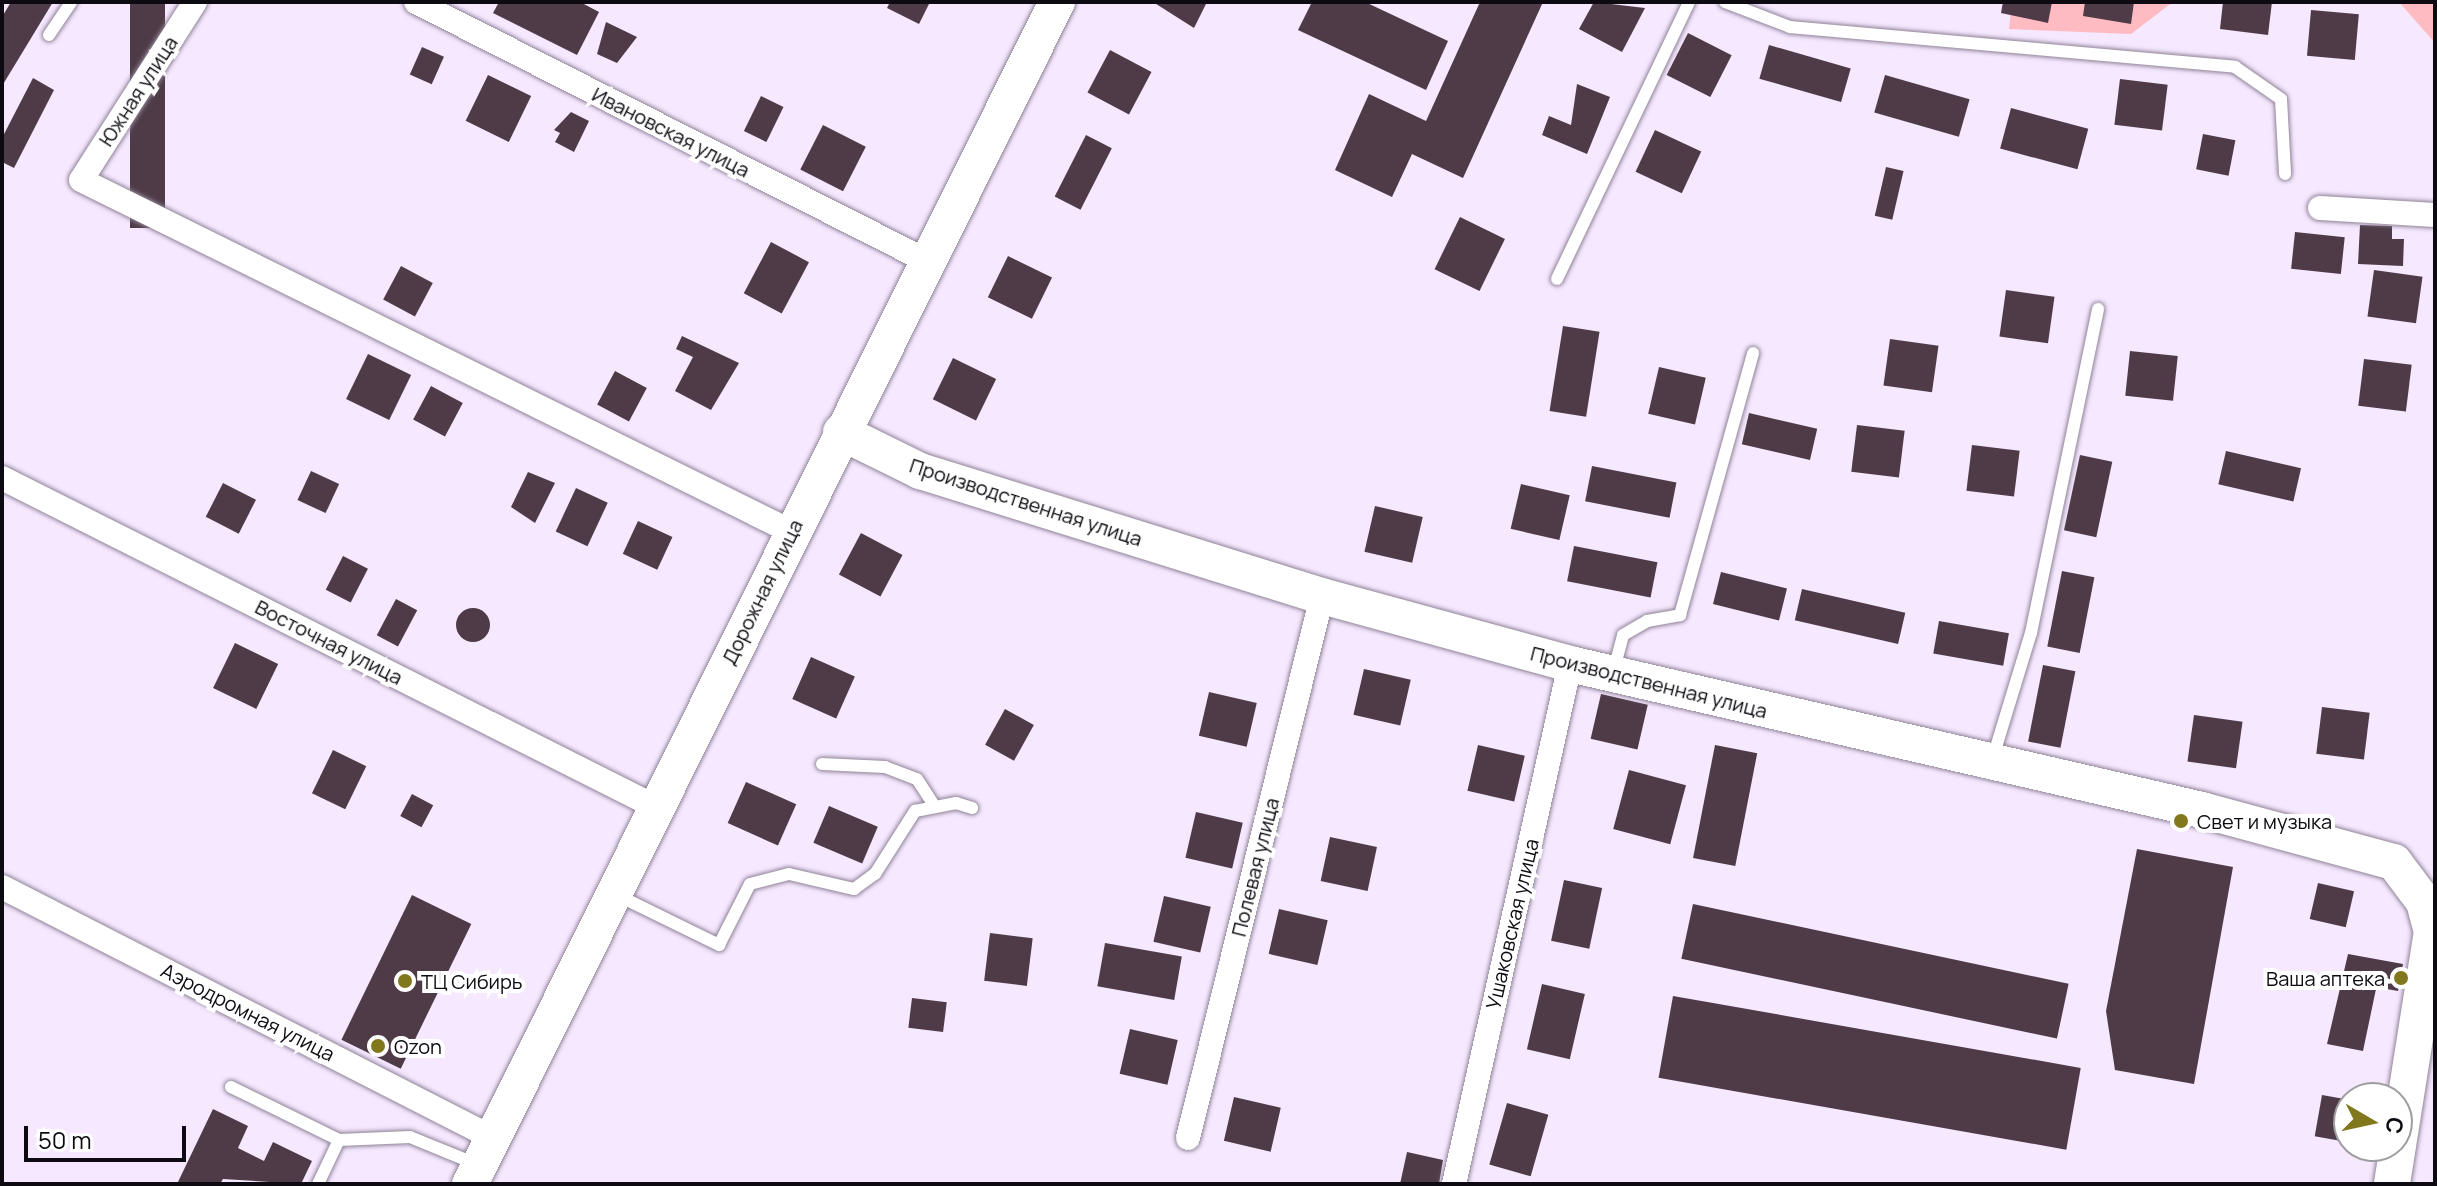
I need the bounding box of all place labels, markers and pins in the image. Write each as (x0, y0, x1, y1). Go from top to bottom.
place label: Свет и музыка (2197, 809, 2332, 833)
marker: Свет и музыка (2172, 812, 2190, 830)
place label: Ваша аптека (2266, 966, 2385, 990)
place label: ТЦ Сибирь (421, 969, 523, 993)
marker: Ваша аптека (2392, 969, 2410, 987)
marker: ТЦ Сибирь (396, 972, 414, 990)
place label: Ozon (394, 1034, 442, 1058)
marker: Ozon (369, 1037, 387, 1055)

